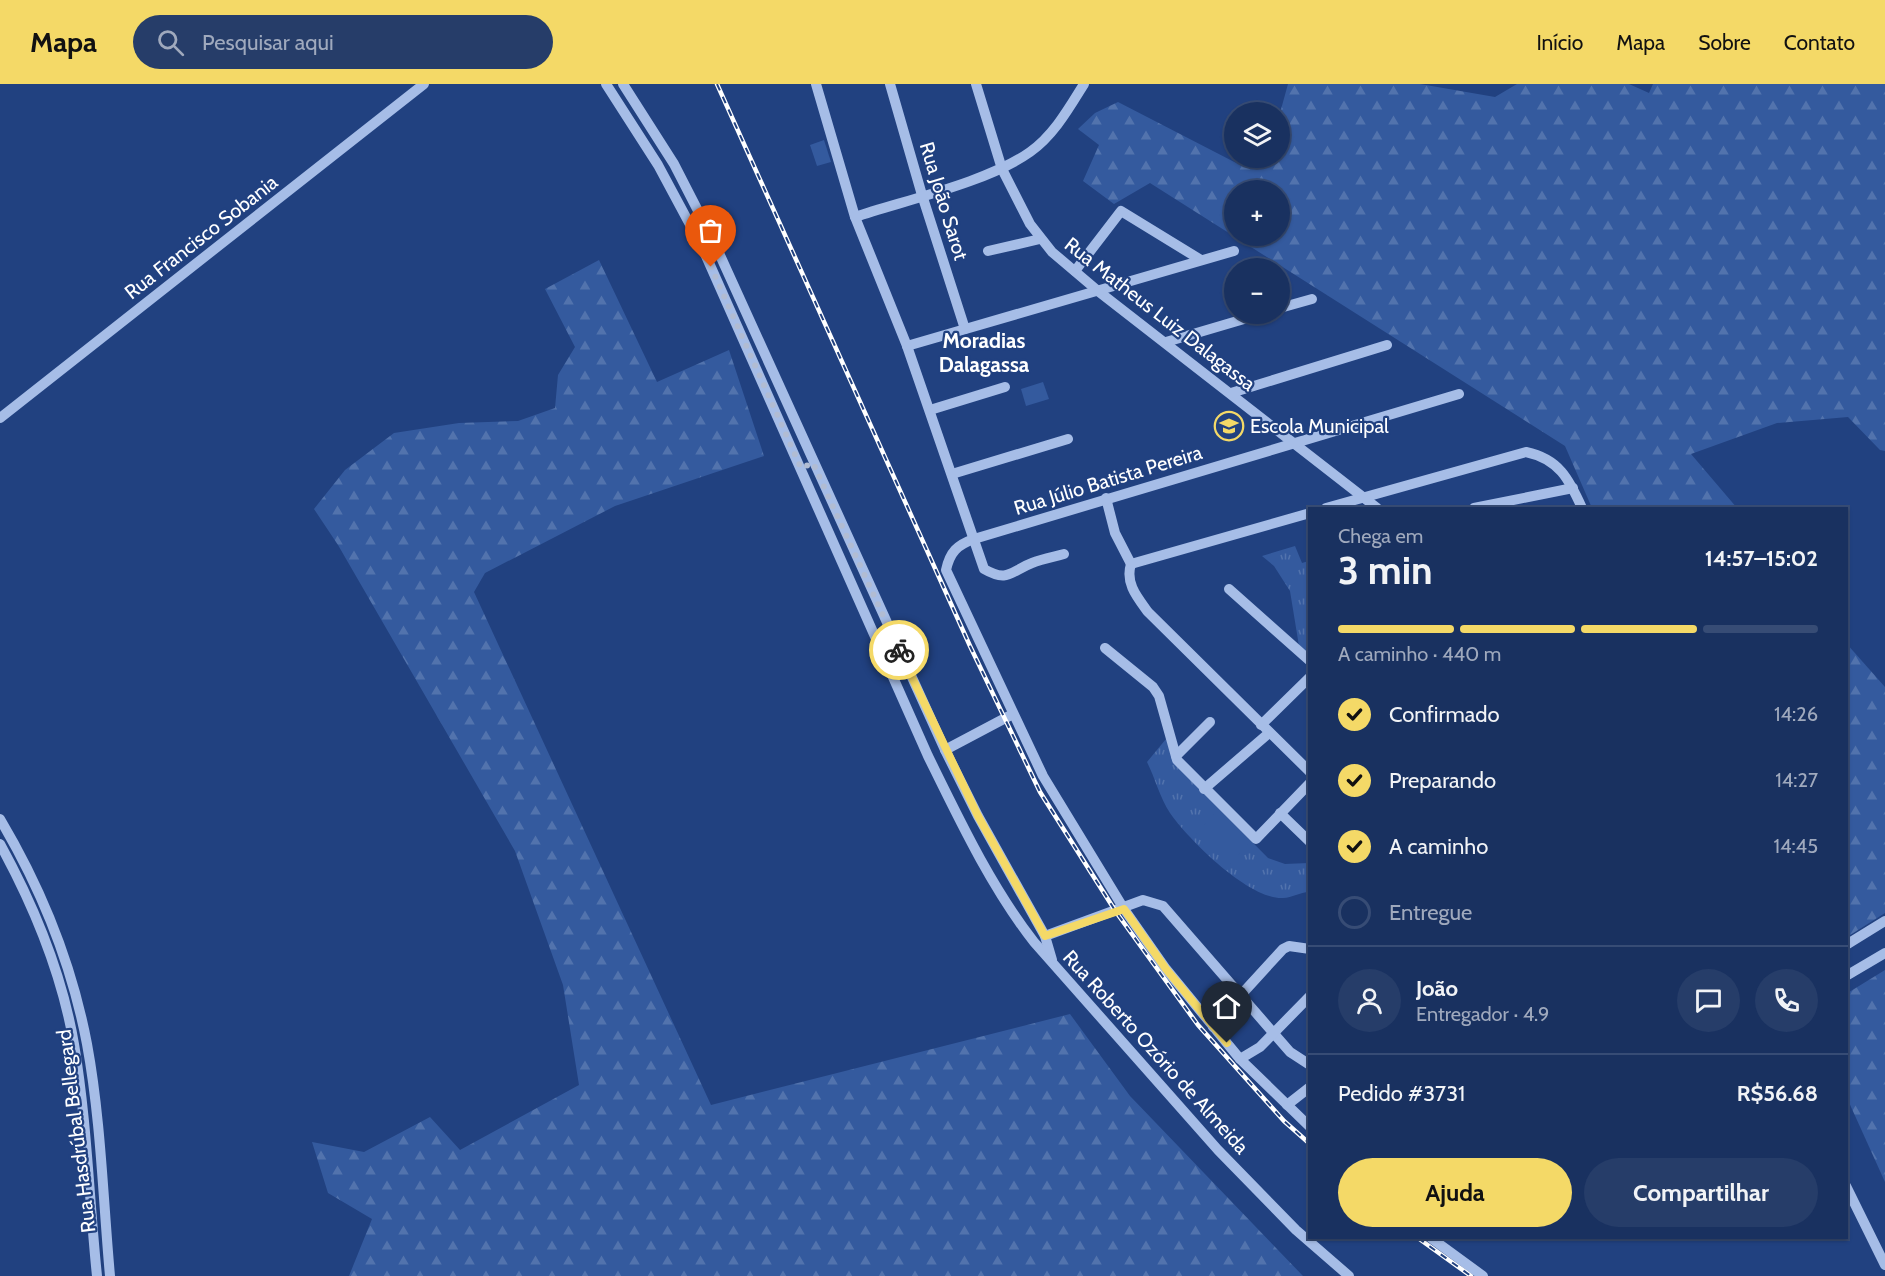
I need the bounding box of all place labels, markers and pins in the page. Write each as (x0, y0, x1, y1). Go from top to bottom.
pin (685, 205, 736, 267)
school or university icon: Escola Municipal (1213, 410, 1245, 442)
place label: Escola Municipal (1250, 414, 1389, 438)
pin (1201, 981, 1252, 1043)

